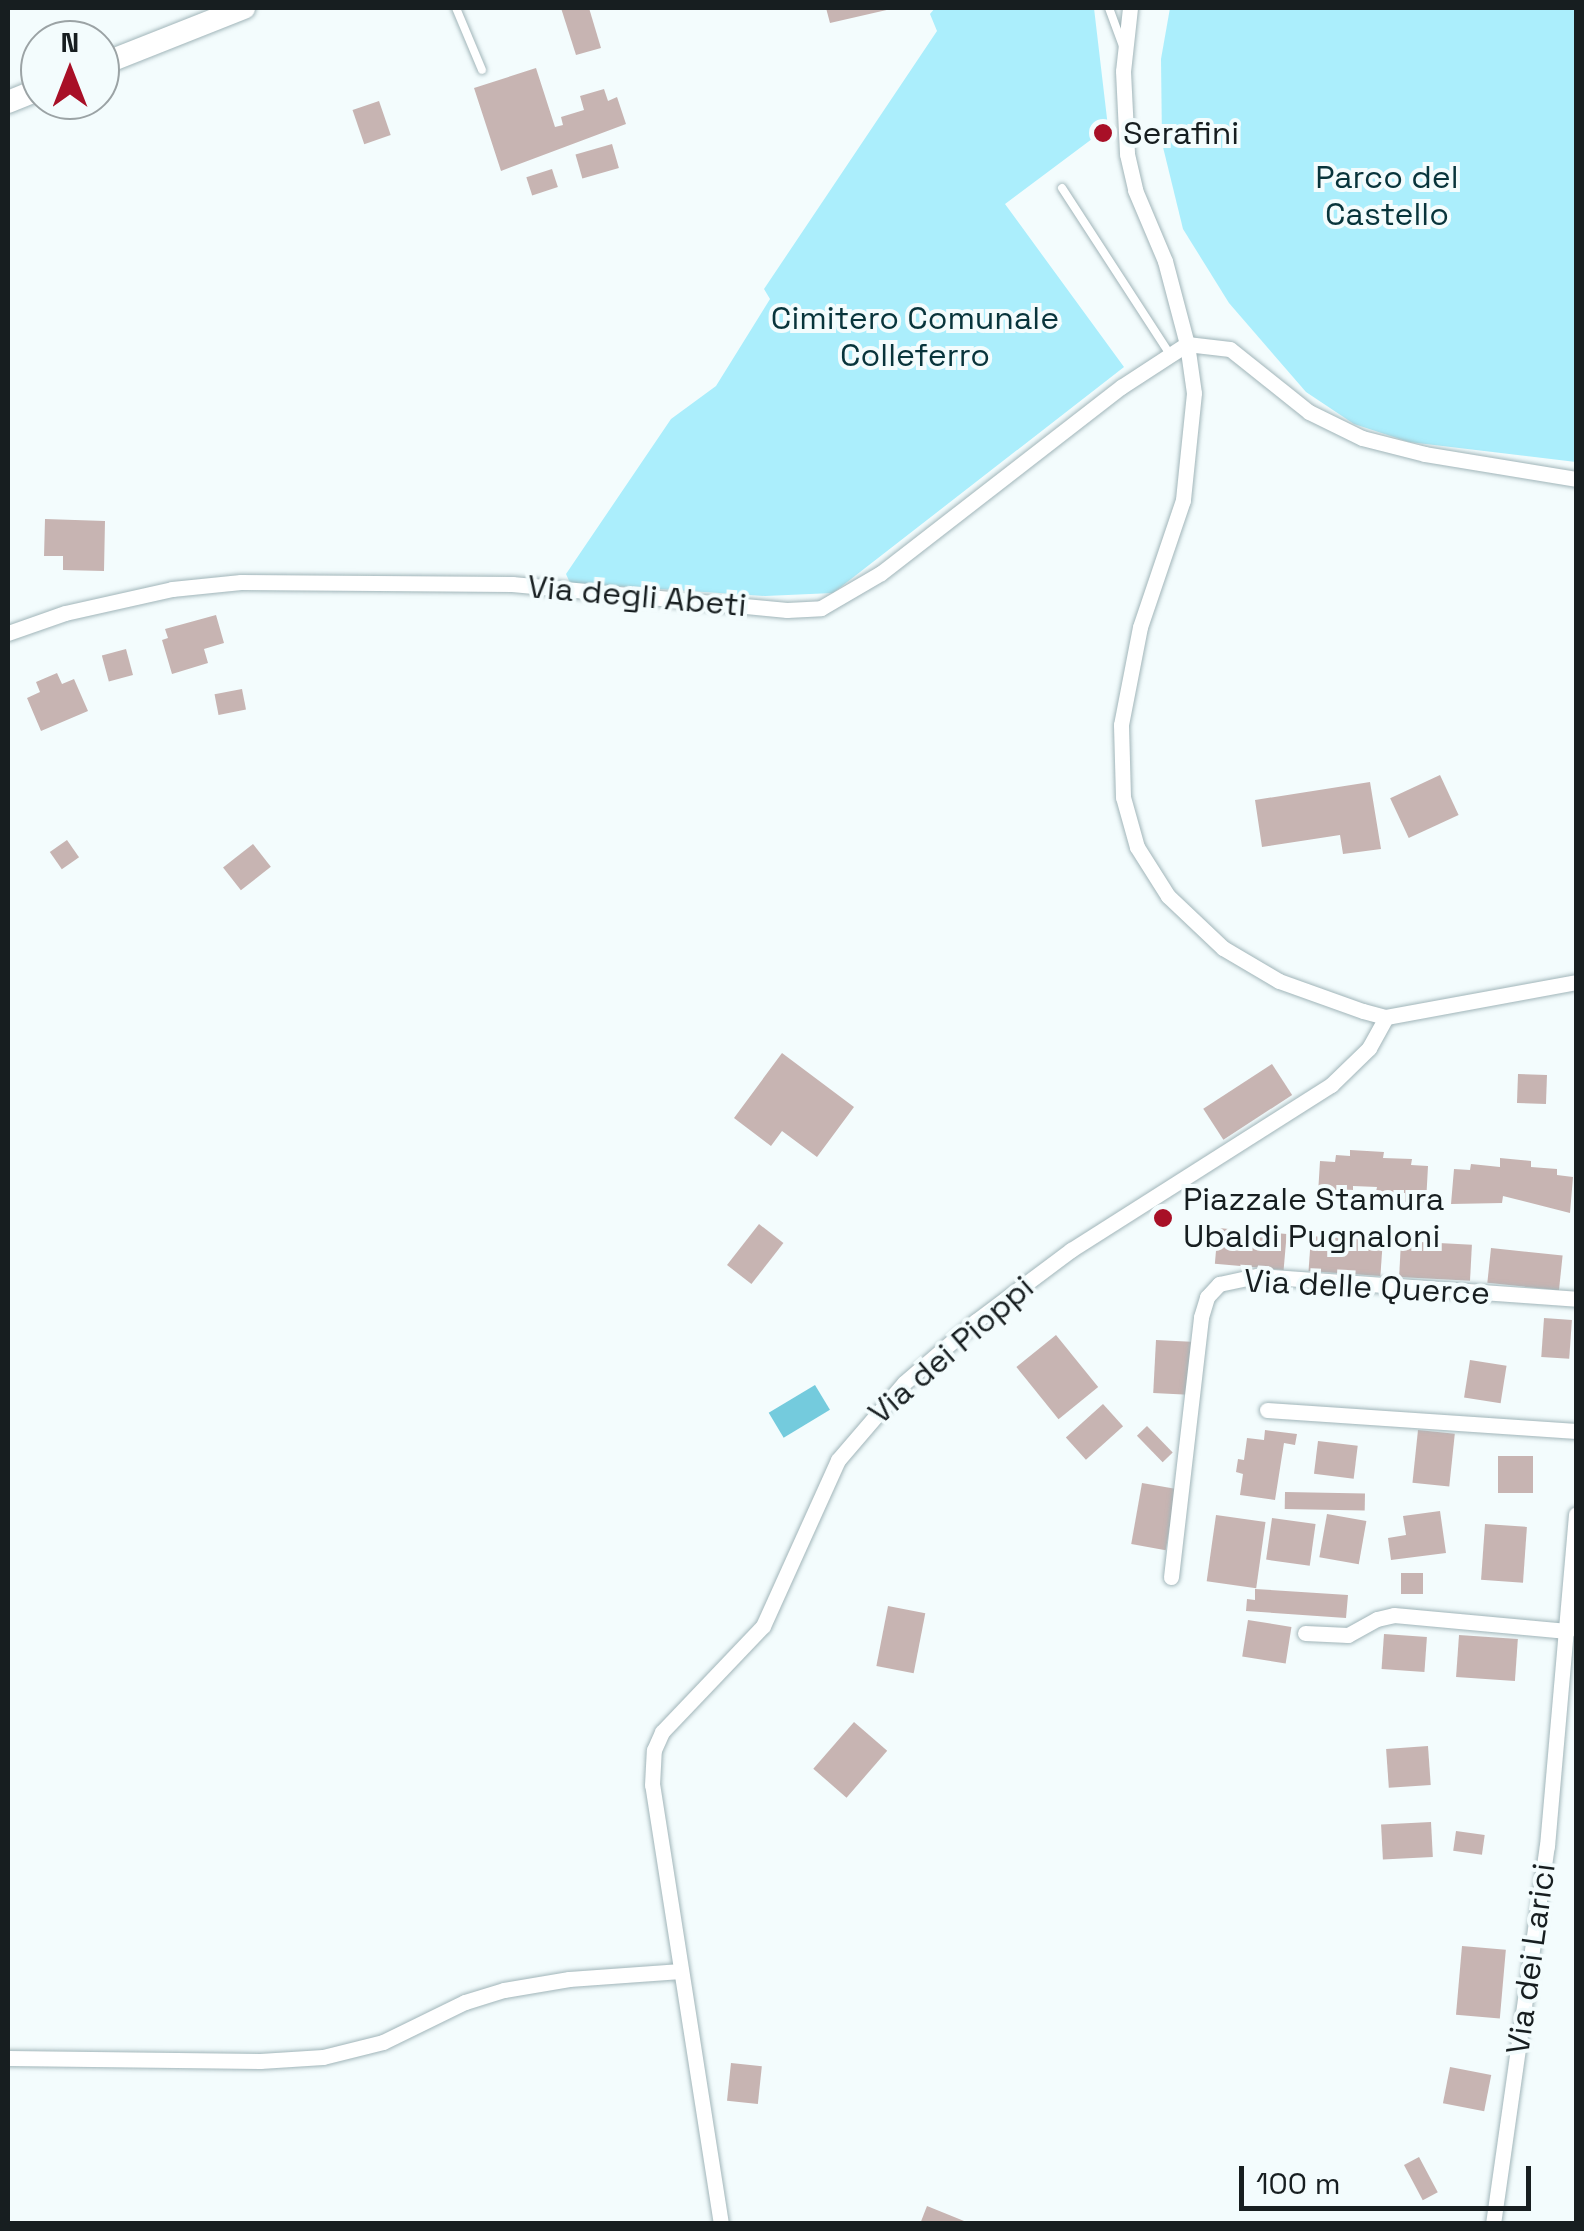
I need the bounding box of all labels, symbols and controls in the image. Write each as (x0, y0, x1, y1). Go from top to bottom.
north arrow (20, 20, 120, 120)
text: N (61, 24, 79, 60)
place label: Serafini (1123, 114, 1239, 152)
marker: Serafini (1092, 122, 1114, 144)
park label: Parco del Castello (1315, 159, 1459, 234)
park label: Cimitero Comunale Colleferro (771, 300, 1059, 375)
street label: Via degli Abeti (526, 567, 748, 625)
place label: Piazzale Stamura Ubaldi Pugnaloni (1183, 1181, 1445, 1256)
marker: Piazzale Stamura Ubaldi Pugnaloni (1152, 1207, 1174, 1229)
street label: Via delle Querce (1243, 1261, 1491, 1313)
street label: Via dei Pioppi (861, 1268, 1041, 1432)
street label: Via dei Larici (1499, 1861, 1563, 2057)
scale bar (1244, 2146, 1536, 2208)
text: 100 m (1256, 2164, 1341, 2203)

